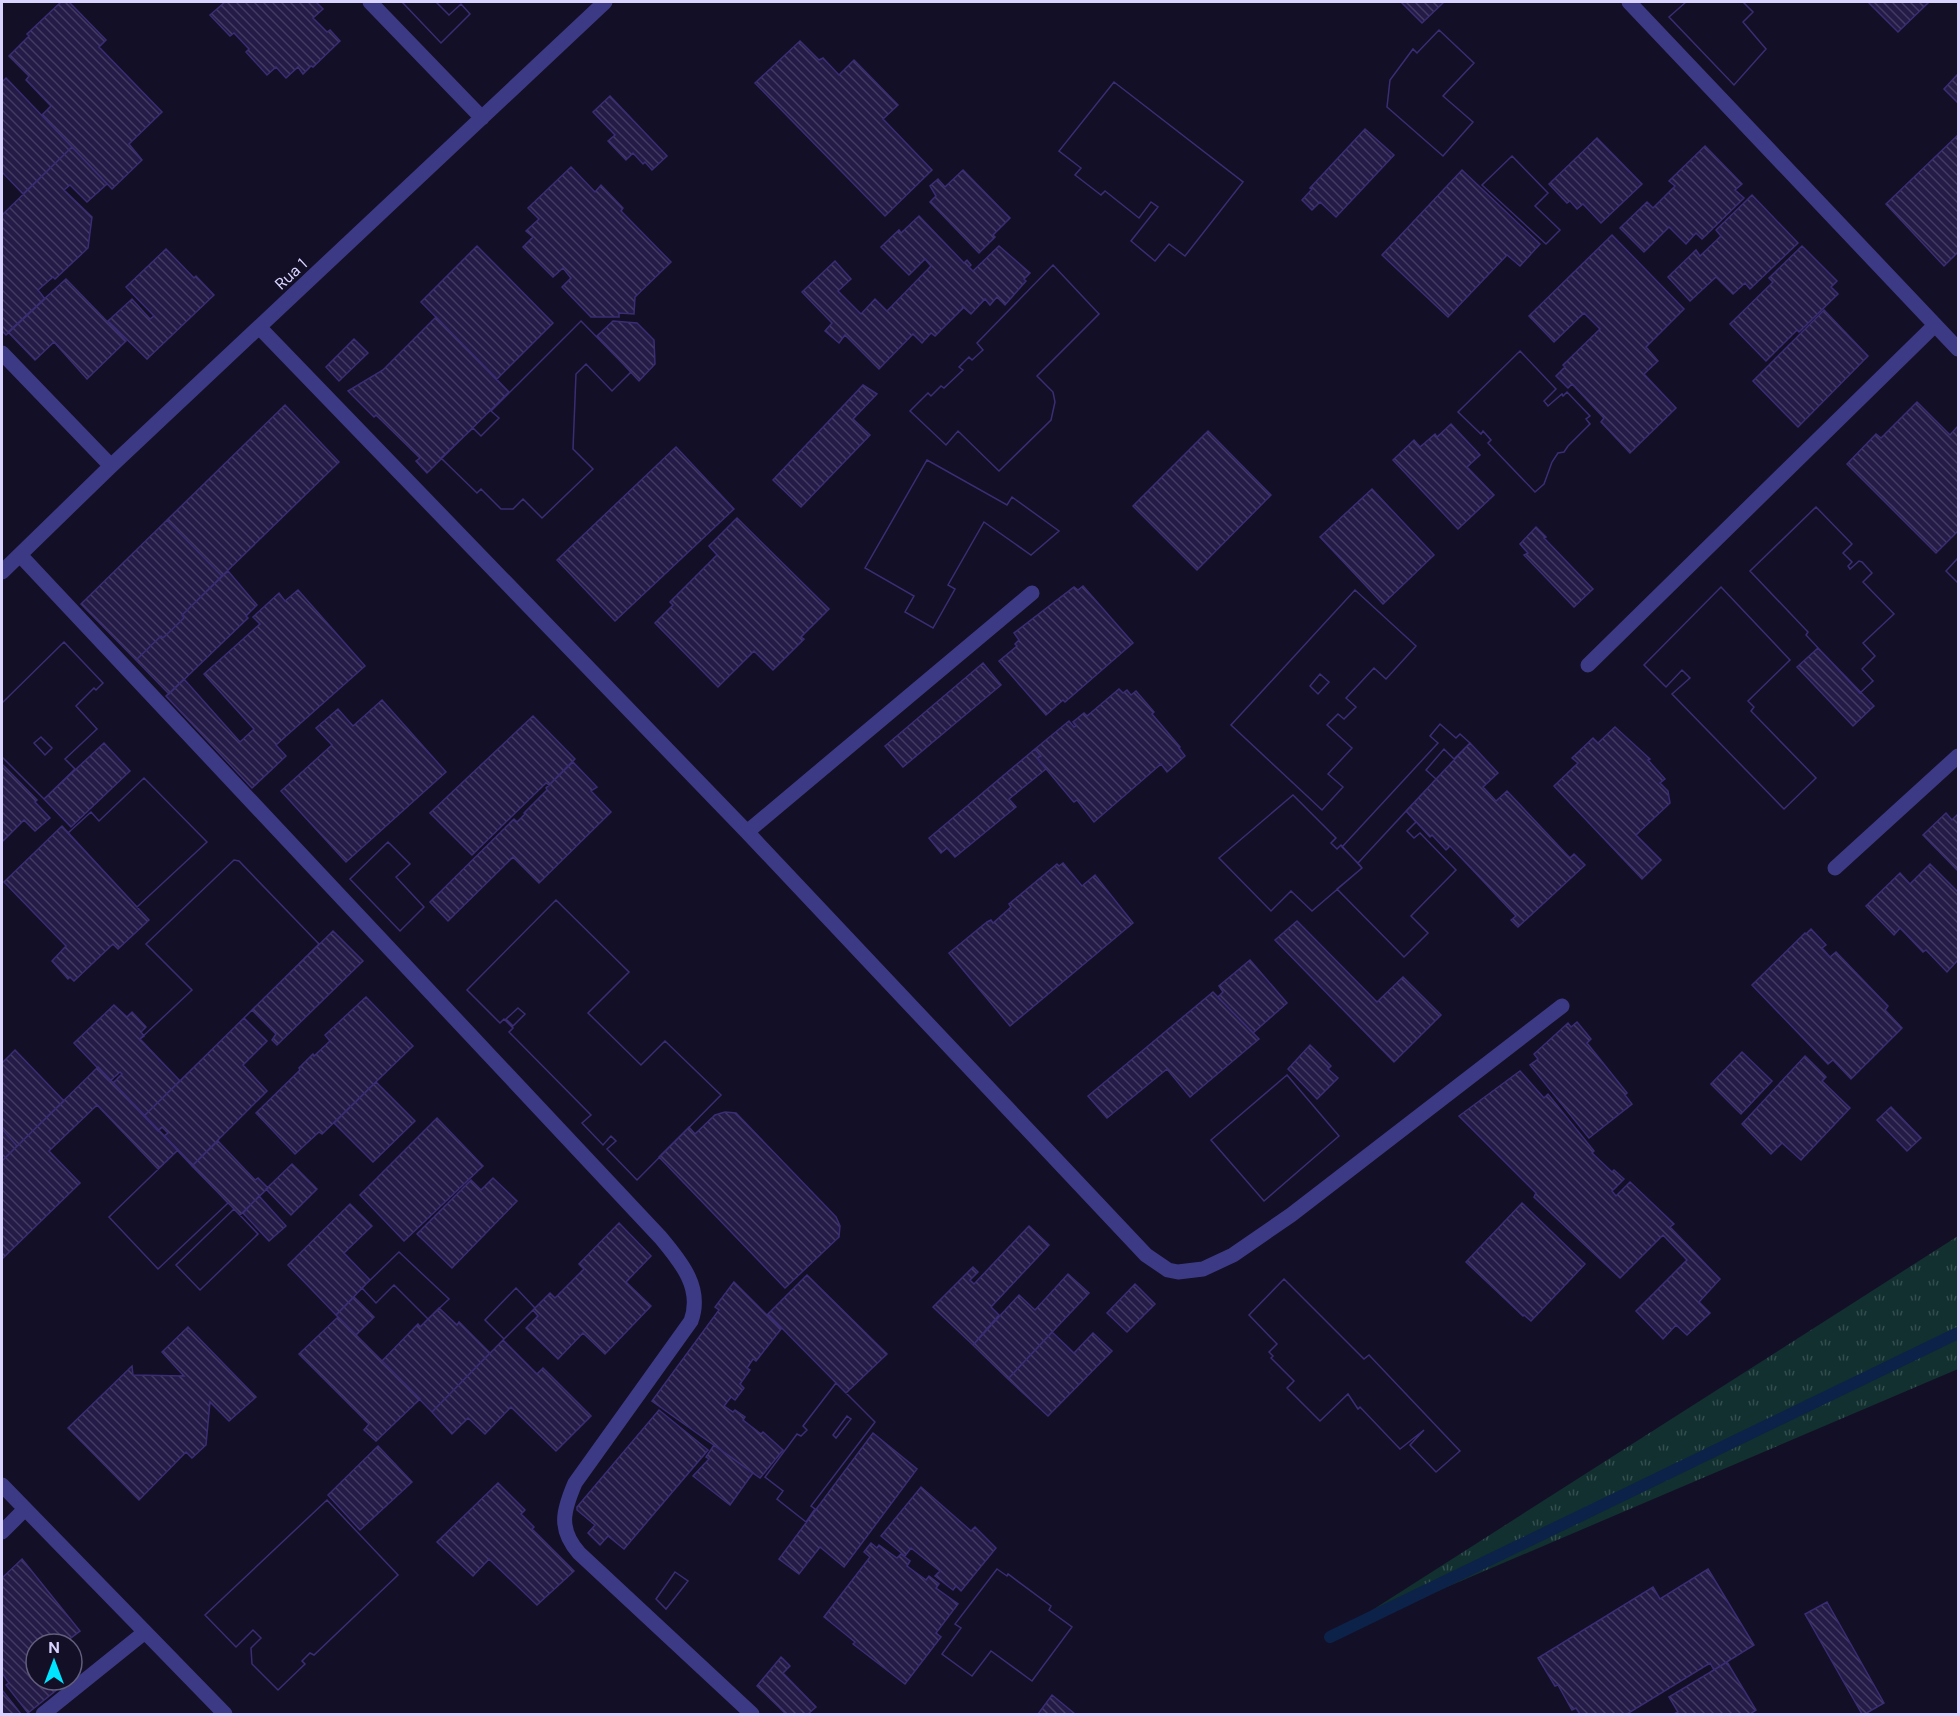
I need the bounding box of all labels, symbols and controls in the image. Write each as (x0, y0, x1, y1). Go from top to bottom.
street label: Rua 1 (270, 254, 312, 294)
north arrow (24, 1632, 84, 1692)
text: N (48, 1637, 60, 1658)

